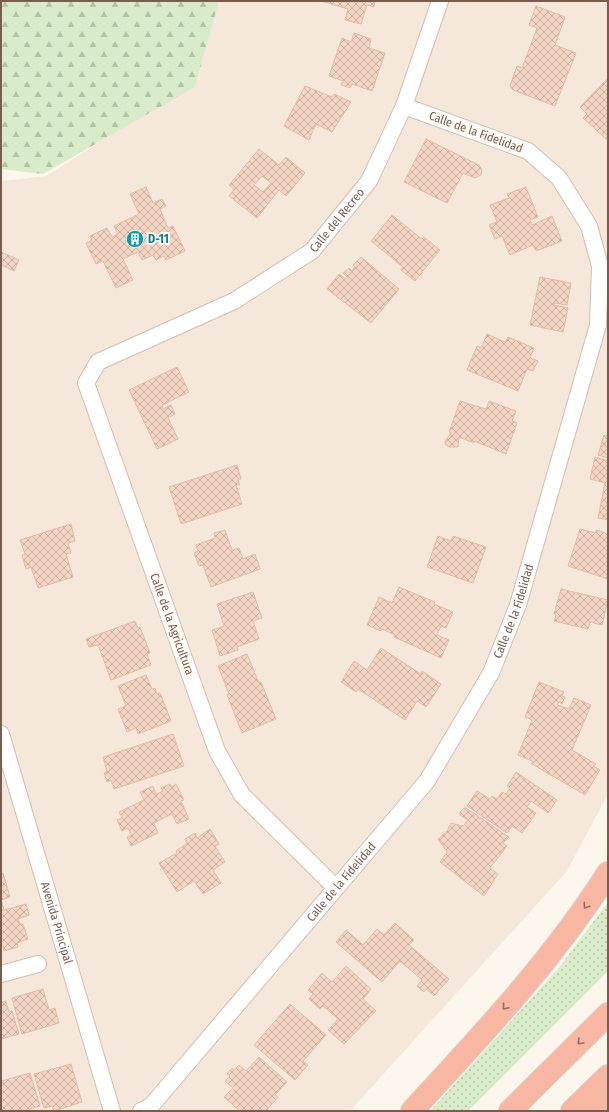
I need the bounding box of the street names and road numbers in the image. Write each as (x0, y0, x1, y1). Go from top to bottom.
street label: Calle de la Fidelidad (427, 109, 525, 155)
street label: Calle del Recreo (307, 185, 367, 255)
street label: Calle de la Fidelidad (491, 562, 536, 660)
street label: Calle de la Agricultura (147, 571, 197, 677)
street label: Calle de la Fidelidad (304, 840, 379, 924)
street label: Avenida Principal (38, 880, 75, 966)

